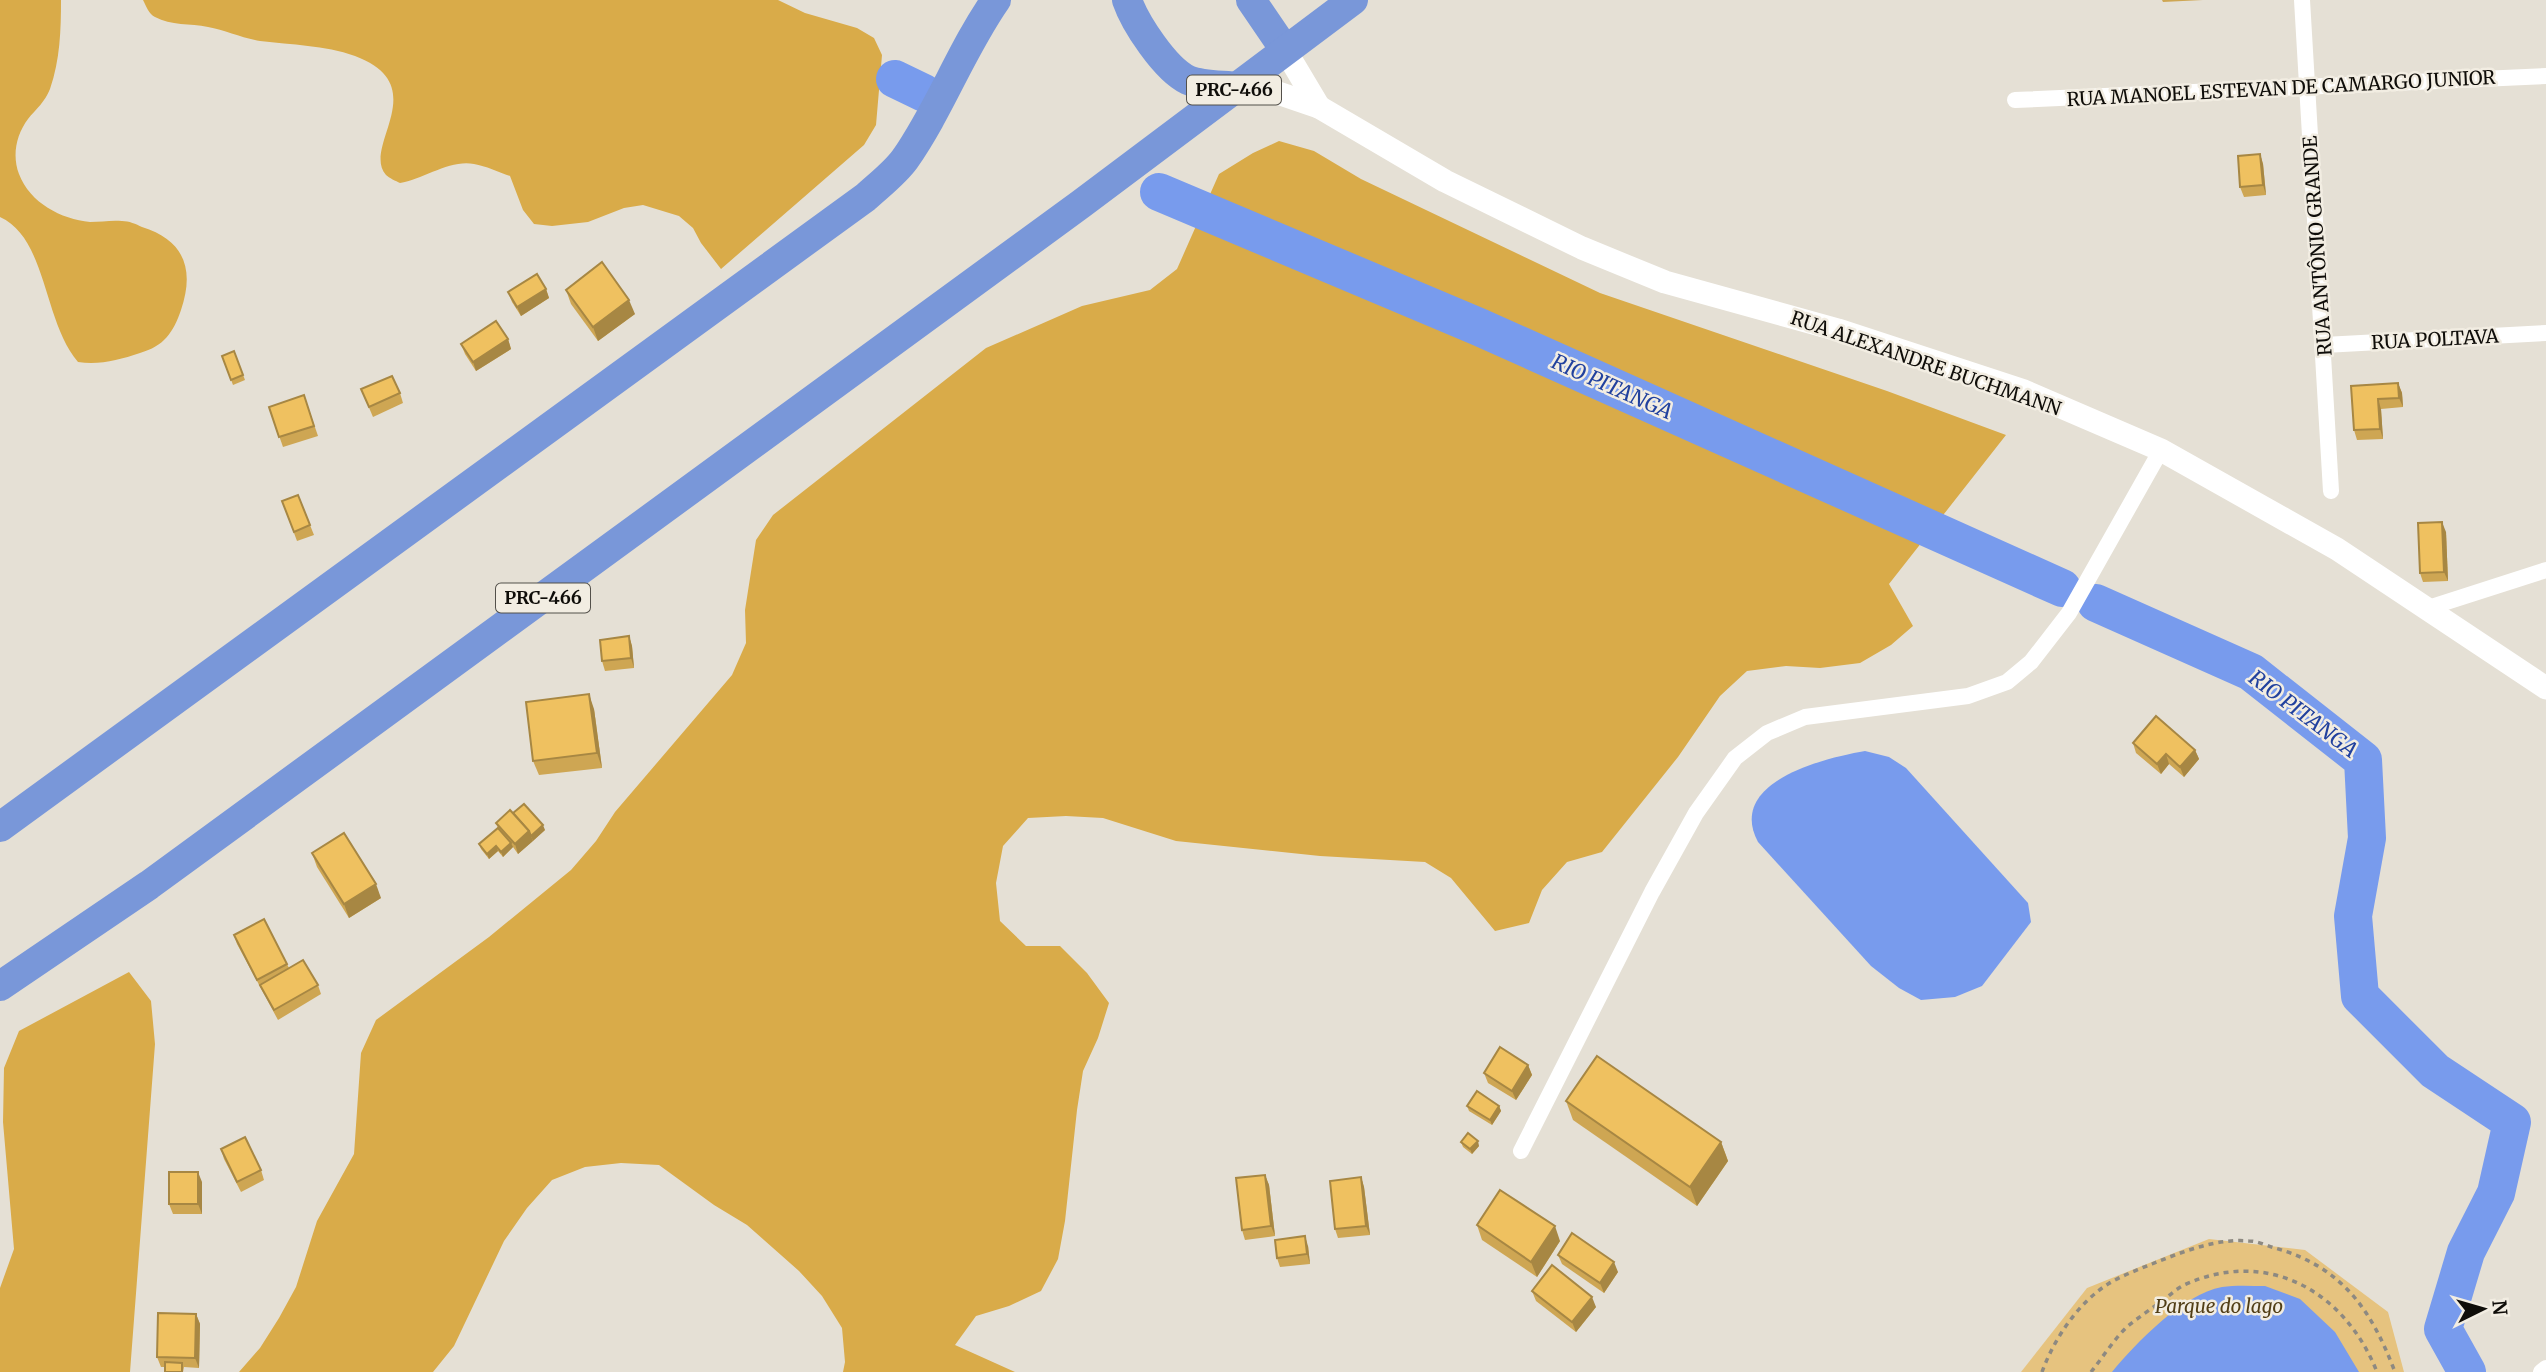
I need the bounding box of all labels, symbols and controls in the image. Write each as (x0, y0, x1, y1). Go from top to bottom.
street label: RUA MANOEL ESTEVAN DE CAMARGO JUNIOR (2066, 65, 2497, 111)
road number: PRC-466 (1187, 76, 1281, 104)
street label: RUA ANTÔNIO GRANDE (2297, 135, 2337, 357)
street label: RUA ALEXANDRE BUCHMANN (1788, 305, 2065, 421)
street label: RUA POLTAVA (2371, 324, 2500, 354)
water label: RIO PITANGA (1548, 348, 1677, 425)
road number: PRC-466 (496, 584, 590, 612)
water label: RIO PITANGA (2244, 664, 2363, 763)
north arrow (2448, 1274, 2518, 1344)
park label: Parque do lago (2155, 1294, 2283, 1318)
text: N (2487, 1299, 2513, 1316)

